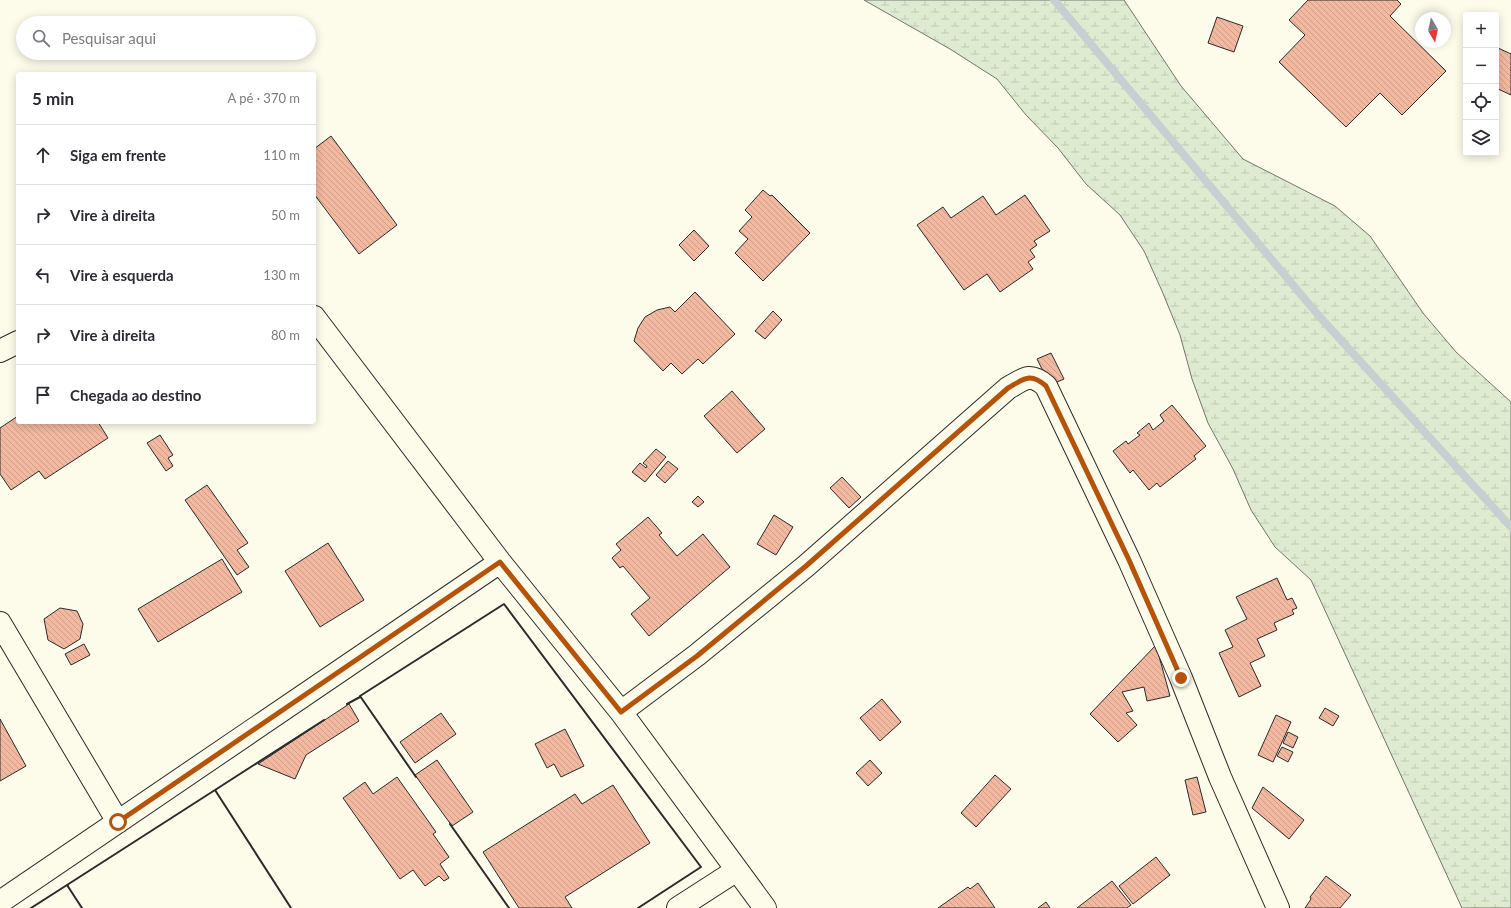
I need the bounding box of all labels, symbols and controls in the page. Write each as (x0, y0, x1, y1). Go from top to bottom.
north arrow (1415, 12, 1451, 48)
map controls (1463, 12, 1499, 156)
button: + (1463, 12, 1499, 48)
search box (16, 16, 316, 60)
icon: search (30, 27, 52, 49)
text: Pesquisar aqui (62, 29, 156, 47)
button: − (1463, 48, 1499, 84)
button: locate (1463, 84, 1499, 120)
text: 5 min (32, 88, 74, 109)
text: A pé · 370 m (227, 90, 300, 106)
button: layers (1463, 120, 1499, 156)
icon: ahead (32, 144, 54, 166)
text: Siga em frente (70, 146, 166, 164)
text: 110 m (263, 147, 300, 163)
icon: right (32, 204, 54, 226)
text: Vire à direita (70, 206, 155, 224)
text: 50 m (271, 207, 300, 223)
icon: left (32, 264, 54, 286)
text: Vire à esquerda (70, 266, 174, 284)
text: 130 m (263, 267, 300, 283)
icon: right (32, 324, 54, 346)
text: Vire à direita (70, 326, 155, 344)
text: 80 m (271, 327, 300, 343)
icon: arrive (32, 384, 54, 406)
text: Chegada ao destino (70, 386, 201, 404)
route end (1172, 669, 1190, 687)
route start (109, 813, 127, 831)

